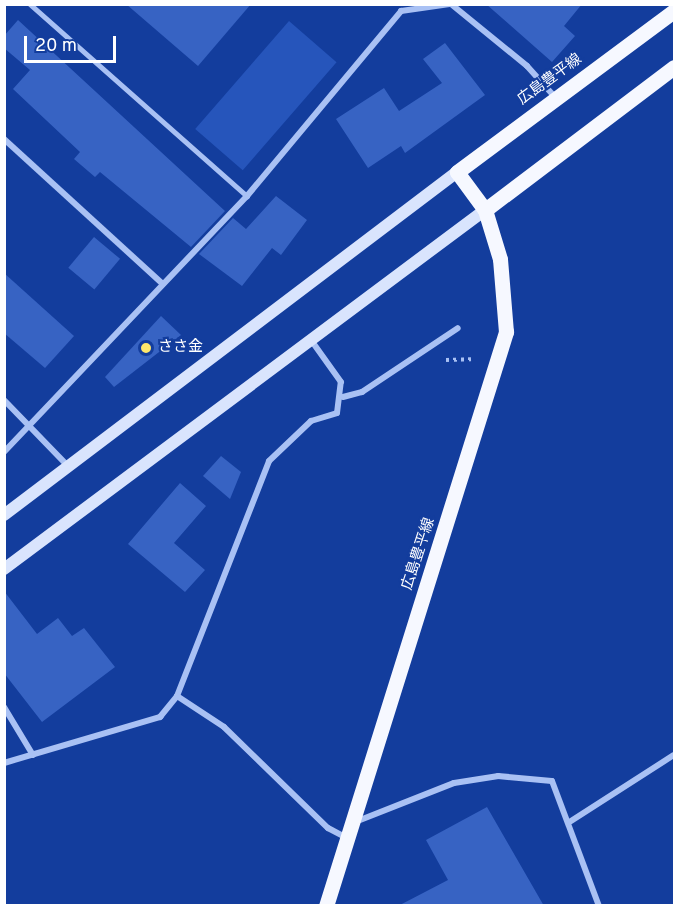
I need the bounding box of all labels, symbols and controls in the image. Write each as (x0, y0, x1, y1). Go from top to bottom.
scale bar (27, 24, 118, 62)
text: 20 m (35, 35, 77, 58)
street label: 広島豊平線 (514, 51, 586, 109)
place label: ささ金 (158, 339, 203, 357)
marker: ささ金 (139, 341, 153, 355)
street label: 広島豊平線 (399, 516, 439, 592)

